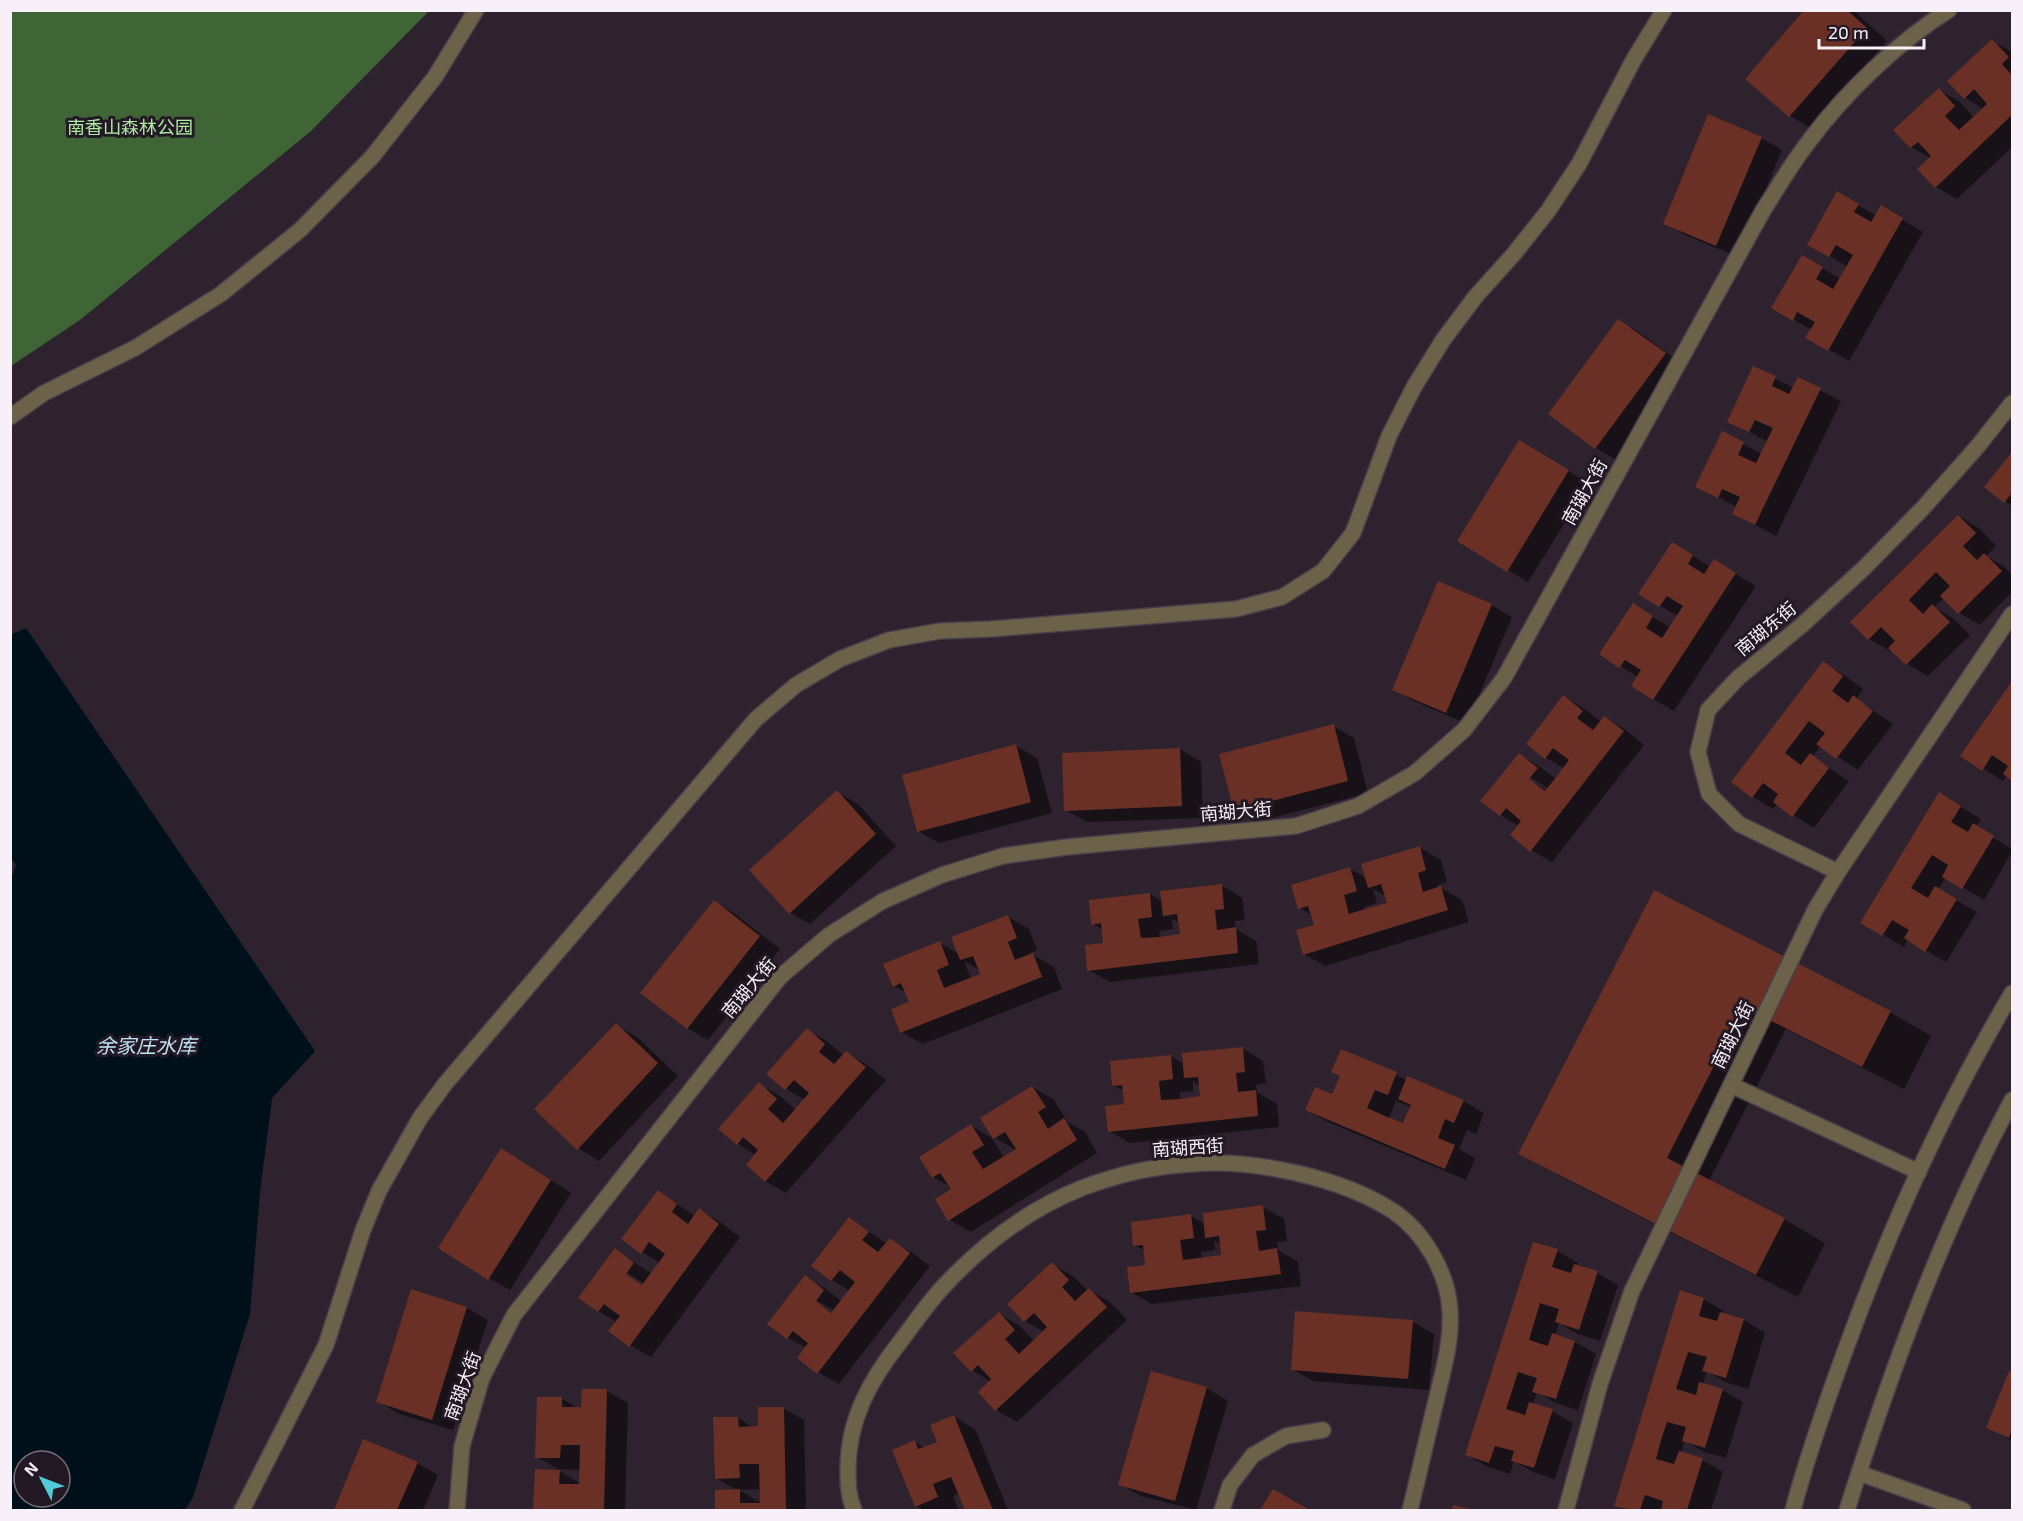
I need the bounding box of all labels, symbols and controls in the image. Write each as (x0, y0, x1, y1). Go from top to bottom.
scale bar (1819, 12, 1924, 50)
text: 20 m (1828, 21, 1869, 43)
park label: 南香山森林公园 (67, 116, 193, 138)
street label: 南瑚大街 (1557, 455, 1611, 528)
street label: 南瑚东街 (1731, 597, 1800, 660)
street label: 南瑚大街 (1199, 797, 1273, 825)
street label: 南瑚大街 (717, 953, 780, 1022)
street label: 南瑚大街 (1706, 997, 1758, 1072)
water label: 余家庄水库 (96, 1033, 199, 1057)
street label: 南瑚西街 (1151, 1134, 1225, 1160)
street label: 南瑚大街 (439, 1348, 485, 1423)
north arrow (12, 1449, 72, 1509)
text: N (20, 1458, 41, 1479)

